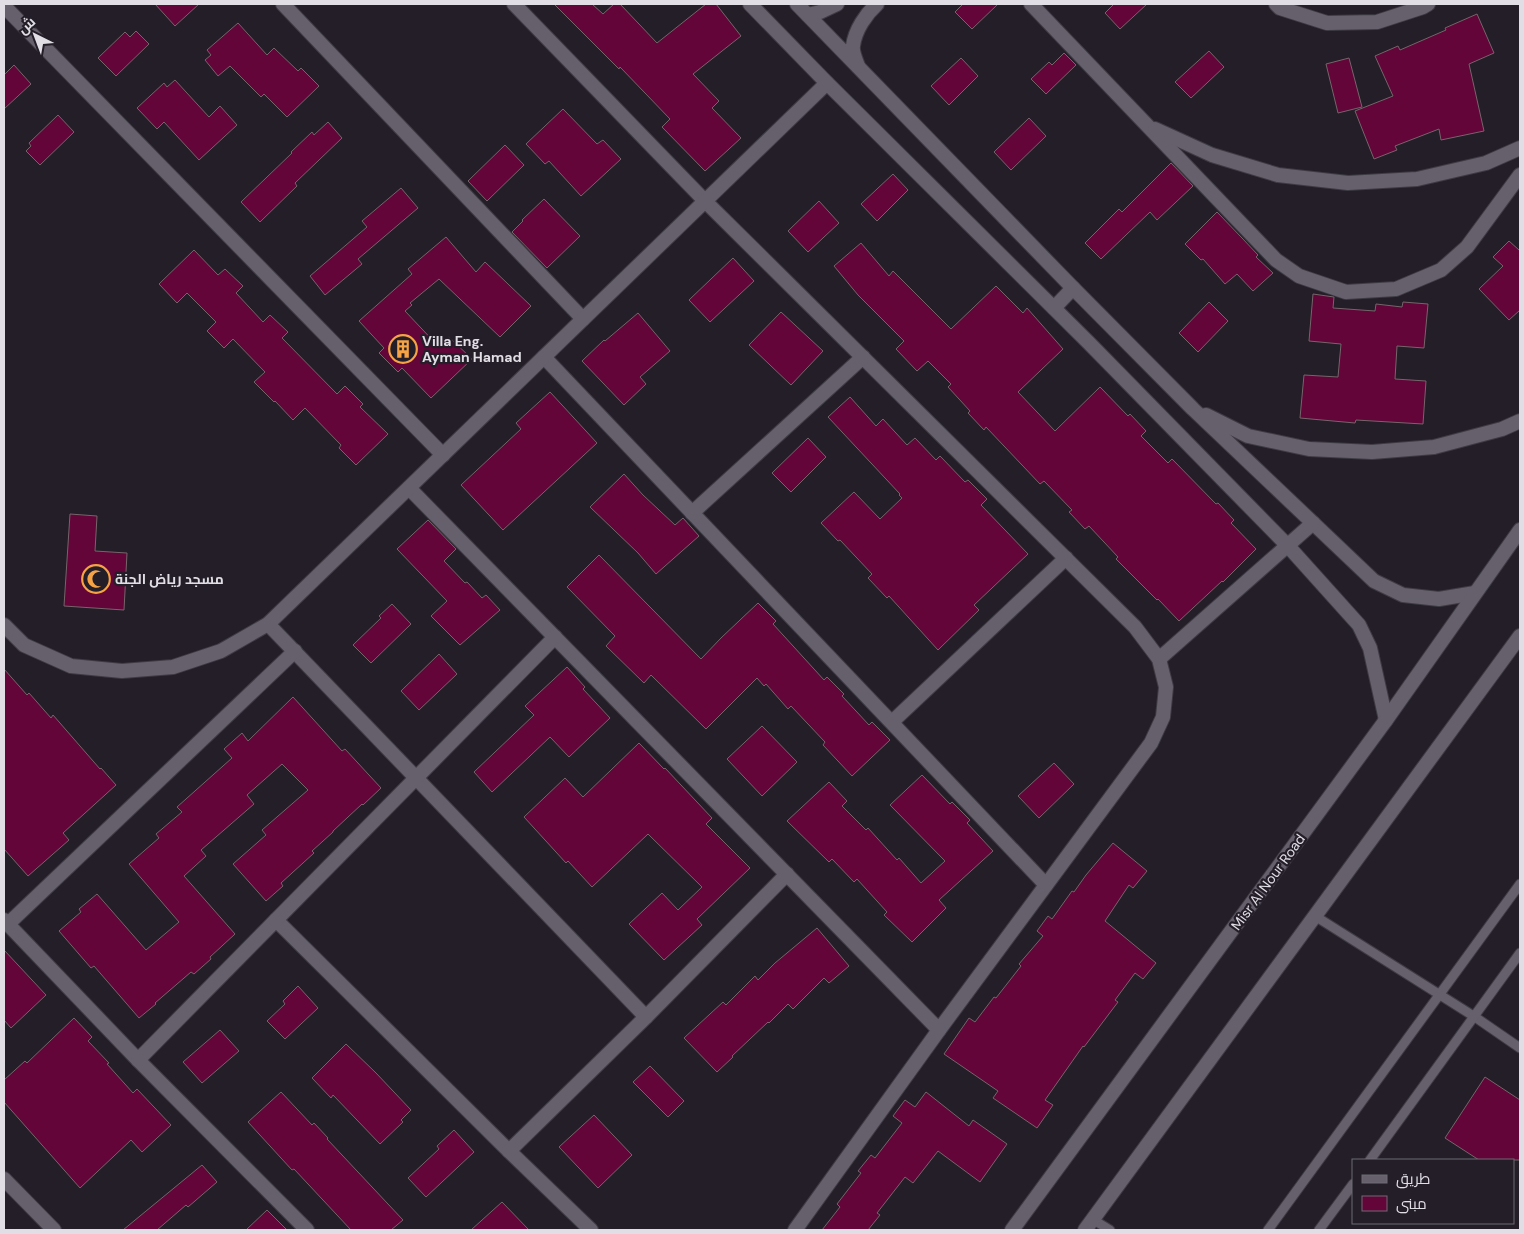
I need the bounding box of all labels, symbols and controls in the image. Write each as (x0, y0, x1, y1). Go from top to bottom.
north arrow (10, 10, 60, 60)
text: ش (14, 13, 39, 38)
place label: Villa Eng. Ayman Hamad (422, 332, 522, 366)
building icon: Villa Eng. Ayman Hamad (388, 334, 418, 364)
mosque icon: مسجد رياض الجنة (81, 564, 111, 594)
place label: مسجد رياض الجنة (115, 570, 224, 588)
street label: Misr Al Nour Road (1227, 830, 1309, 934)
legend (1352, 1159, 1514, 1224)
text: طريق (1396, 1169, 1430, 1189)
text: مبنى (1396, 1194, 1427, 1214)

